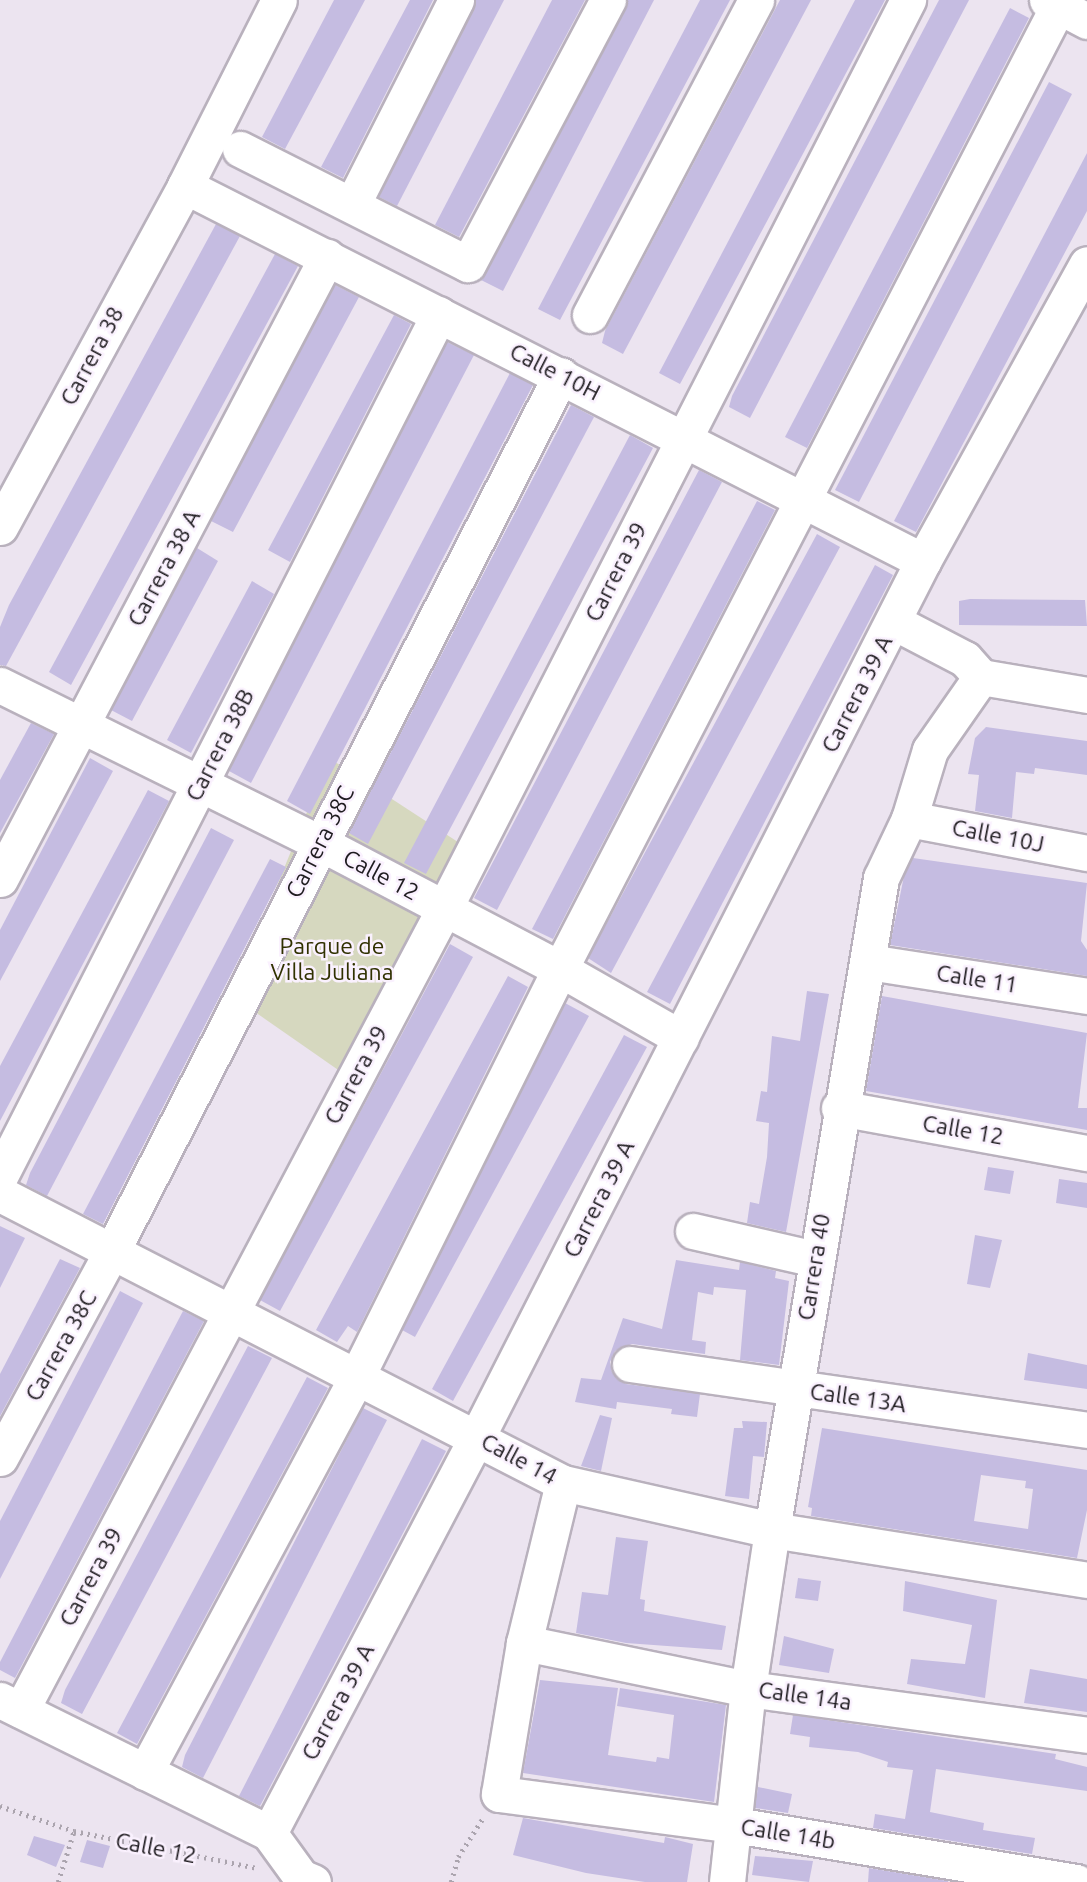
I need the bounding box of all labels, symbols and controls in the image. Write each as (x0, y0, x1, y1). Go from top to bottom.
street label: Carrera 38 (55, 302, 129, 410)
street label: Calle 10H (505, 337, 605, 407)
street label: Carrera 38 A (122, 505, 206, 631)
street label: Carrera 39 (579, 518, 653, 626)
street label: Carrera 39 A (816, 631, 898, 757)
street label: Carrera 38B (180, 684, 260, 806)
street label: Carrera 38C (280, 781, 360, 903)
street label: Calle 10J (950, 814, 1046, 858)
street label: Calle 12 (338, 844, 424, 906)
park label: Parque de Villa Juliana (271, 932, 393, 986)
street label: Calle 11 (934, 959, 1020, 999)
street label: Carrera 39 (319, 1021, 393, 1129)
street label: Calle 12 (920, 1109, 1006, 1151)
street label: Carrera 39 A (558, 1136, 640, 1262)
street label: Carrera 40 (792, 1212, 836, 1322)
street label: Carrera 38C (19, 1286, 103, 1406)
street label: Calle 13A (808, 1378, 908, 1418)
street label: Calle 14 (476, 1428, 562, 1490)
street label: Carrera 39 (54, 1523, 128, 1631)
street label: Carrera 39 A (296, 1639, 380, 1765)
street label: Calle 14a (757, 1676, 853, 1716)
street label: Calle 14b (739, 1813, 837, 1855)
street label: Calle 12 (113, 1827, 199, 1869)

